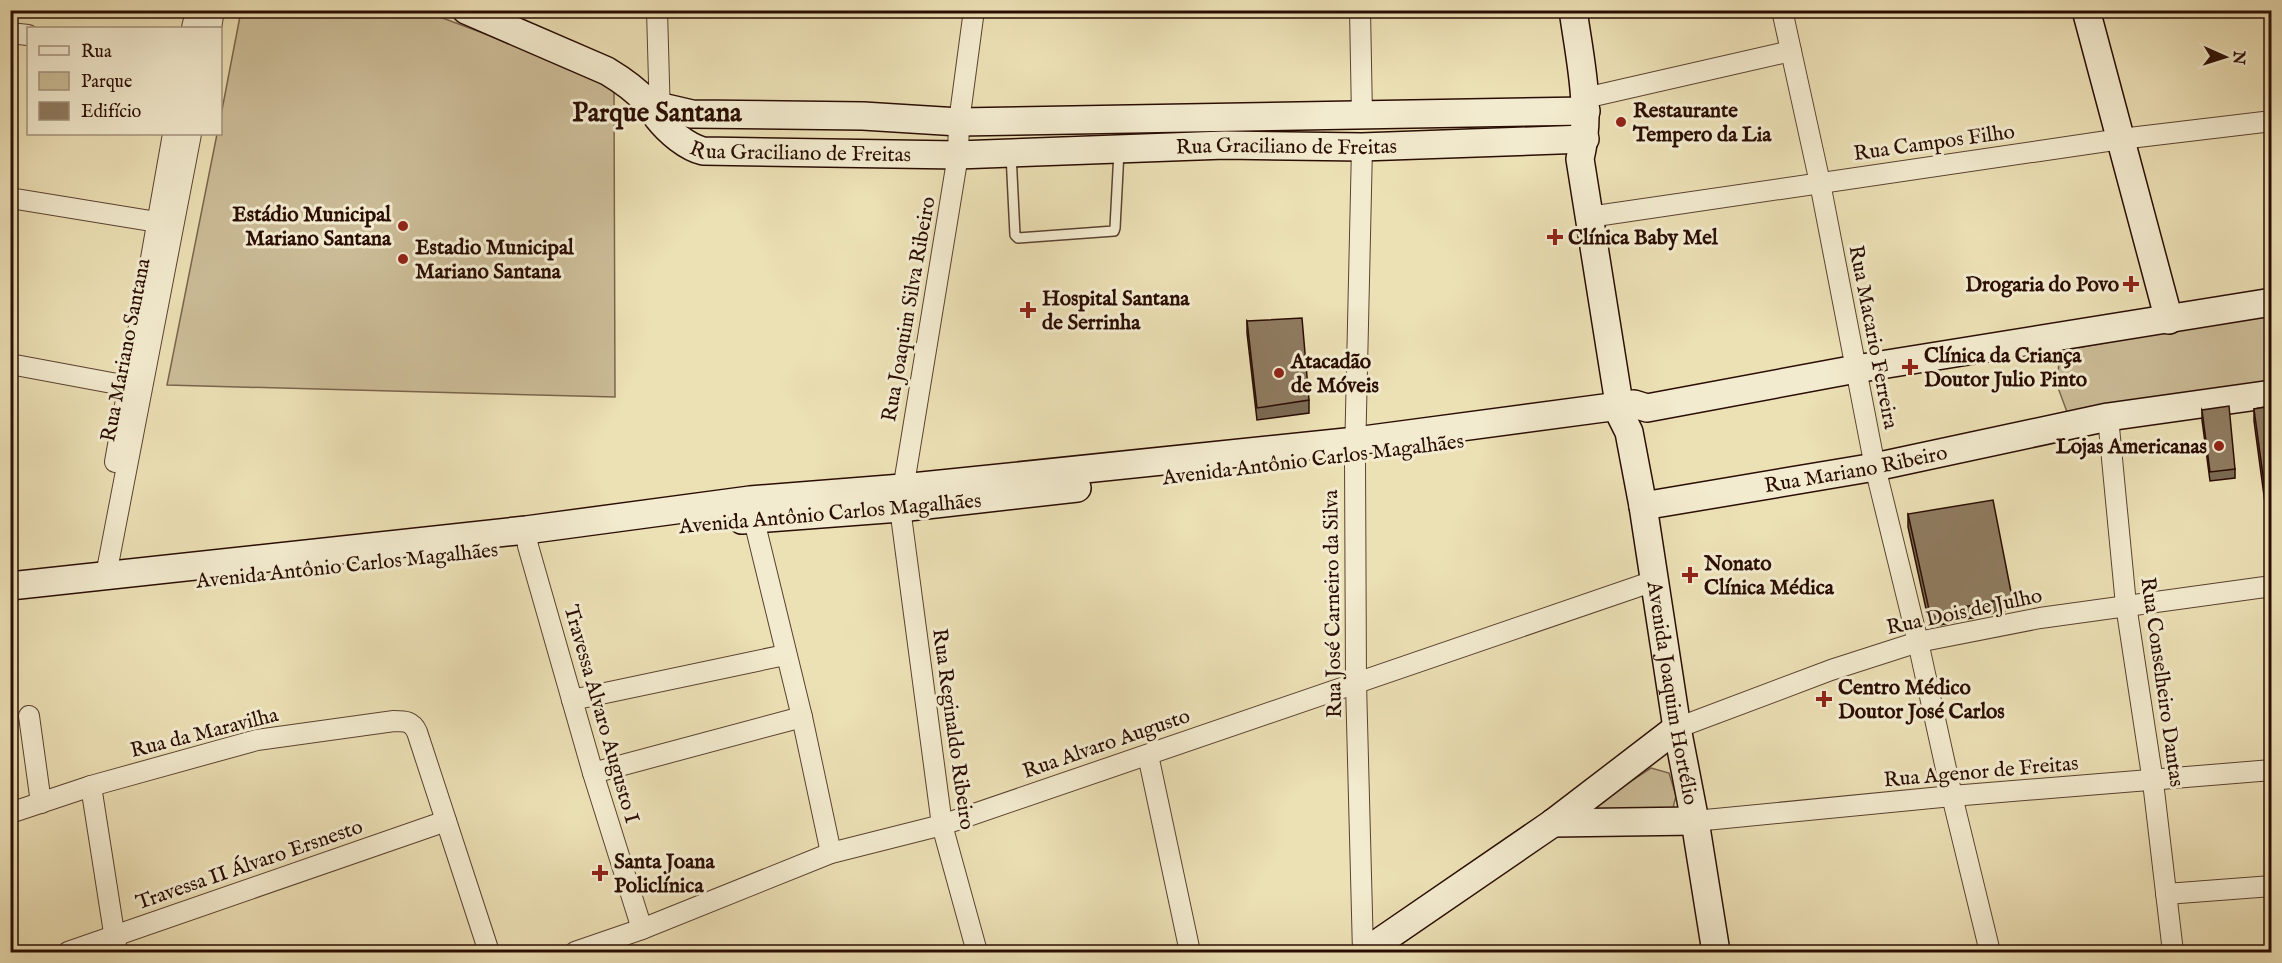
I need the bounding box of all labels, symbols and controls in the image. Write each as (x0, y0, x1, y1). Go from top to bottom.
legend (27, 27, 222, 135)
north arrow (2195, 27, 2255, 87)
text: Rua (81, 41, 112, 64)
text: N (2228, 49, 2248, 65)
text: Parque (81, 71, 132, 94)
district label: Parque Santana (572, 97, 743, 131)
place label: Restaurante Tempero da Lia (1632, 98, 1772, 149)
text: Edifício (81, 101, 142, 124)
marker: Restaurante Tempero da Lia (1614, 115, 1628, 129)
street label: Rua Campos Filho (1852, 119, 2017, 168)
street label: Rua Graciliano de Freitas (1175, 133, 1397, 162)
street label: Rua Graciliano de Freitas (685, 135, 911, 169)
street label: Rua Joaquim Silva Ribeiro (876, 195, 943, 424)
place label: Estádio Municipal Mariano Santana (232, 202, 392, 253)
marker: Estádio Municipal Mariano Santana (396, 219, 410, 233)
place label: Clínica Baby Mel (1568, 225, 1719, 252)
marker: Clínica Baby Mel (1546, 228, 1564, 246)
place label: Estadio Municipal Mariano Santana (415, 235, 575, 286)
street label: Rua Macario Ferreira (1841, 243, 1904, 432)
marker: Estadio Municipal Mariano Santana (396, 252, 410, 266)
street label: Rua Mariano Santana (95, 255, 158, 444)
place label: Drogaria do Povo (1965, 272, 2120, 299)
marker: Drogaria do Povo (2124, 277, 2138, 291)
place label: Hospital Santana de Serrinha (1042, 286, 1190, 337)
marker: Hospital Santana de Serrinha (1019, 301, 1037, 319)
place label: Clínica da Criança Doutor Julio Pinto (1924, 343, 2088, 394)
place label: Atacadão de Móveis (1290, 349, 1379, 400)
marker: Clínica da Criança Doutor Julio Pinto (1901, 358, 1919, 376)
marker: Atacadão de Móveis (1272, 366, 1286, 380)
street label: Avenida Antônio Carlos Magalhães (1160, 429, 1465, 493)
place label: Lojas Americanas (2056, 434, 2207, 461)
marker: Lojas Americanas (2212, 439, 2226, 453)
street label: Rua Mariano Ribeiro (1762, 440, 1950, 500)
street label: Avenida Antônio Carlos Magalhães (677, 488, 982, 541)
street label: Rua José Carneiro da Silva (1318, 489, 1349, 718)
street label: Avenida Antônio Carlos Magalhães (194, 537, 499, 596)
place label: Nonato Clínica Médica (1703, 551, 1835, 602)
marker: Nonato Clínica Médica (1681, 566, 1699, 584)
street label: Rua Conselheiro Dantas (2133, 576, 2190, 789)
street label: Avenida Joaquim Hortélio (1640, 578, 1704, 807)
street label: Rua Dois de Julho (1884, 583, 2045, 642)
street label: Travessa Alvaro Augusto I (556, 602, 645, 827)
street label: Rua Reginaldo Ribeiro (925, 627, 980, 832)
place label: Centro Médico Doutor José Carlos (1838, 675, 2005, 726)
marker: Centro Médico Doutor José Carlos (1815, 690, 1833, 708)
street label: Rua da Maravilha (128, 702, 282, 765)
street label: Rua Alvaro Augusto (1019, 703, 1194, 786)
street label: Rua Agenor de Freitas (1883, 751, 2080, 794)
street label: Travessa II Álvaro Ersnesto (132, 813, 366, 917)
place label: Santa Joana Policlínica (614, 849, 715, 900)
marker: Santa Joana Policlínica (591, 864, 609, 882)

